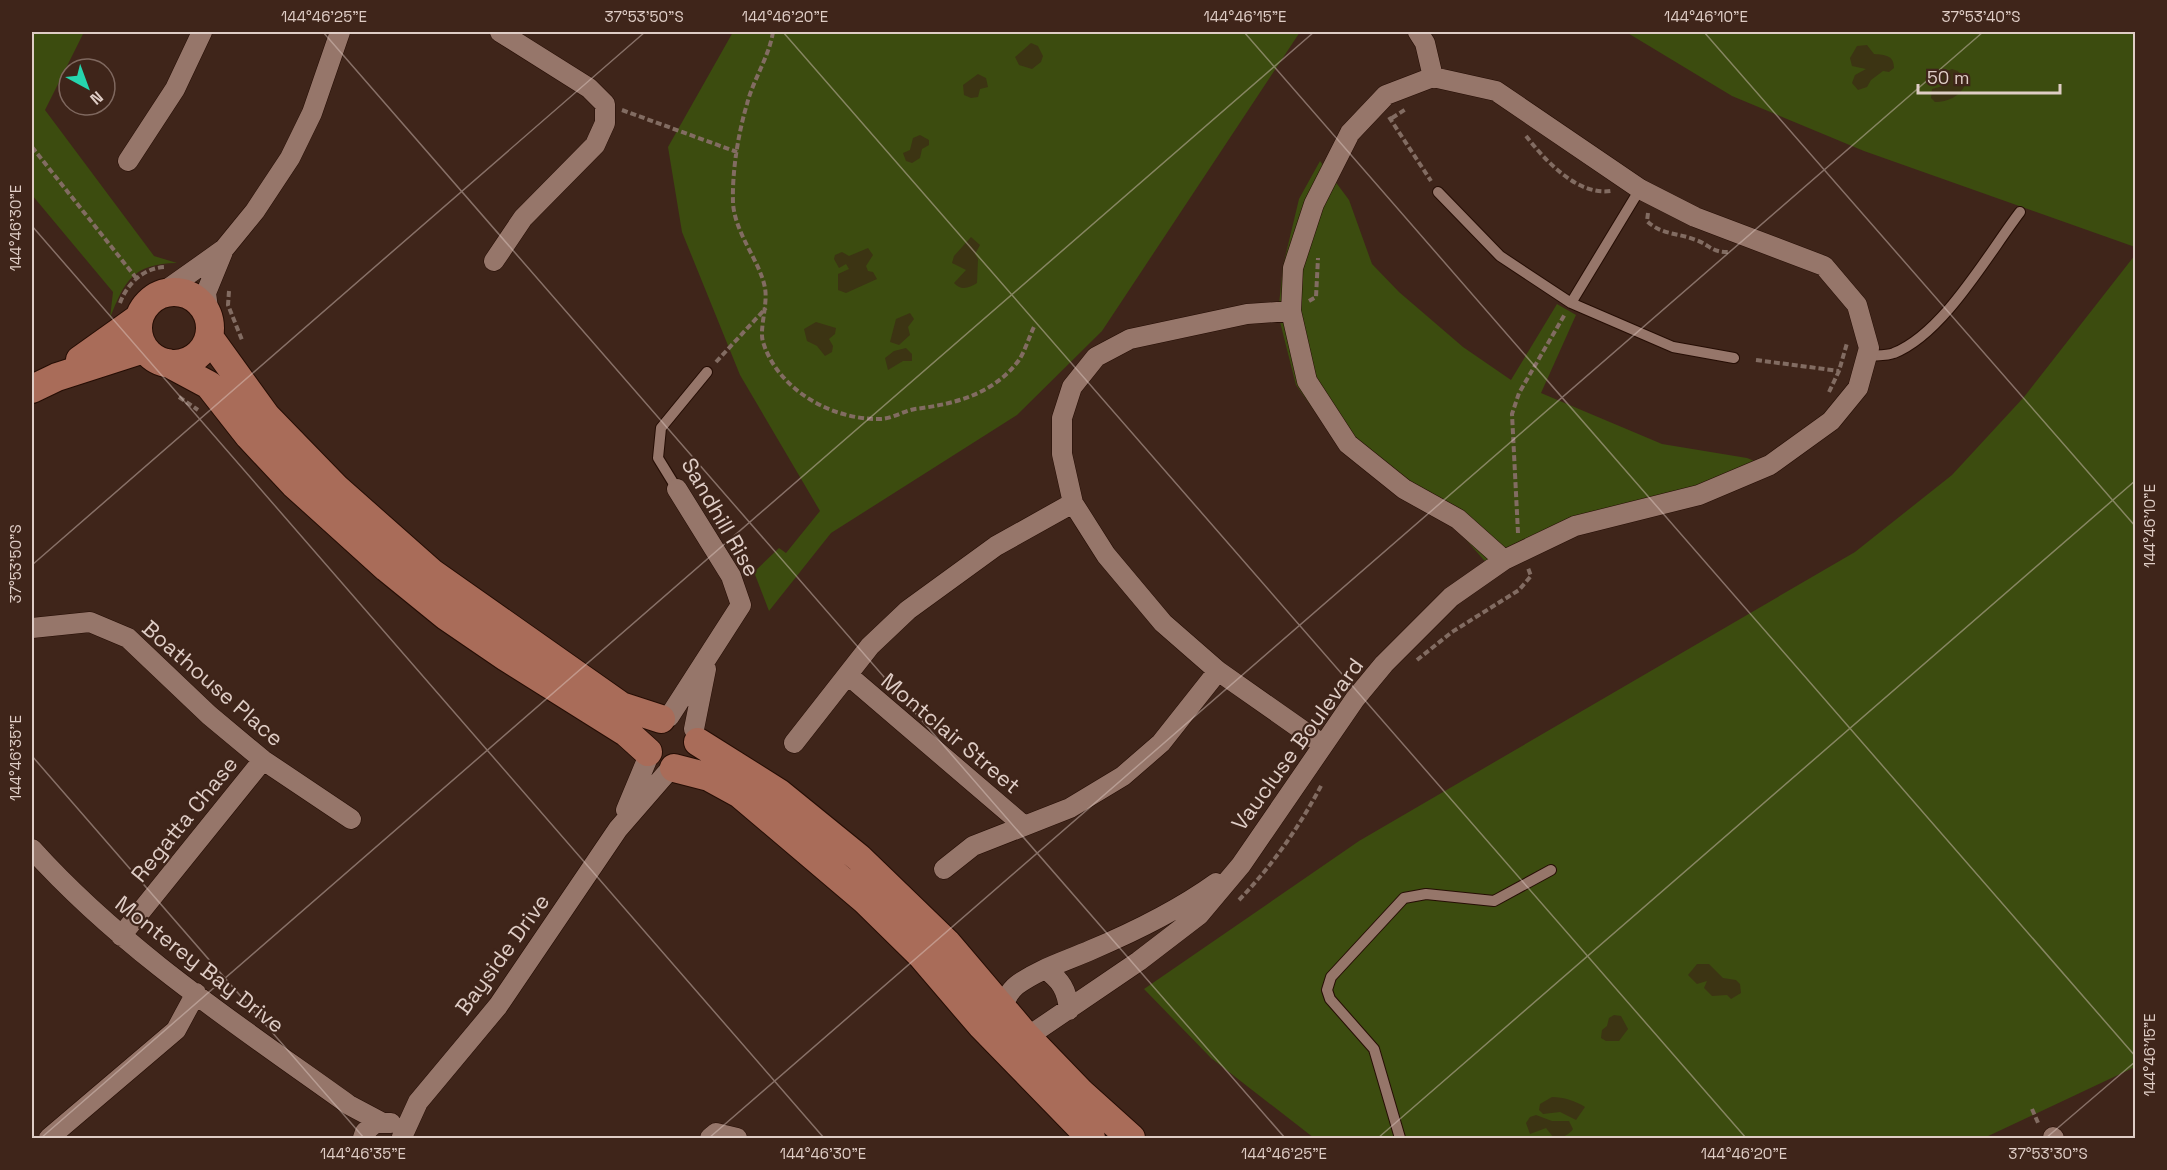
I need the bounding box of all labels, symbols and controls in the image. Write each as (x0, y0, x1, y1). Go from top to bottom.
text: 144°46'25"E (281, 7, 367, 26)
text: 37°53'50"S (604, 7, 684, 26)
text: 144°46'20"E (742, 7, 828, 26)
text: 144°46'15"E (1203, 7, 1287, 26)
text: 144°46'10"E (1664, 7, 1748, 26)
text: 37°53'40"S (1942, 7, 2020, 26)
north arrow (57, 57, 117, 117)
scale bar (1918, 57, 2060, 95)
text: 50 m (1927, 66, 1969, 89)
text: N (86, 86, 107, 109)
text: 144°46'30"E (6, 185, 25, 271)
street label: Sandhill Rise (676, 452, 766, 582)
text: 144°46'10"E (2140, 484, 2159, 568)
text: 37°53'50"S (6, 524, 25, 604)
street label: Boathouse Place (137, 614, 289, 752)
street label: Vaucluse Boulevard (1225, 652, 1369, 836)
street label: Montclair Street (876, 667, 1026, 799)
text: 144°46'35"E (6, 715, 25, 801)
street label: Regatta Chase (125, 750, 243, 888)
street label: Bayside Drive (449, 888, 555, 1020)
street label: Monterey Bay Drive (110, 889, 290, 1039)
text: 144°46'15"E (2140, 1013, 2159, 1097)
text: 144°46'35"E (320, 1144, 406, 1163)
text: 144°46'30"E (780, 1144, 866, 1163)
text: 144°46'25"E (1241, 1144, 1327, 1163)
text: 144°46'20"E (1701, 1144, 1787, 1163)
text: 37°53'30"S (2008, 1144, 2088, 1163)

